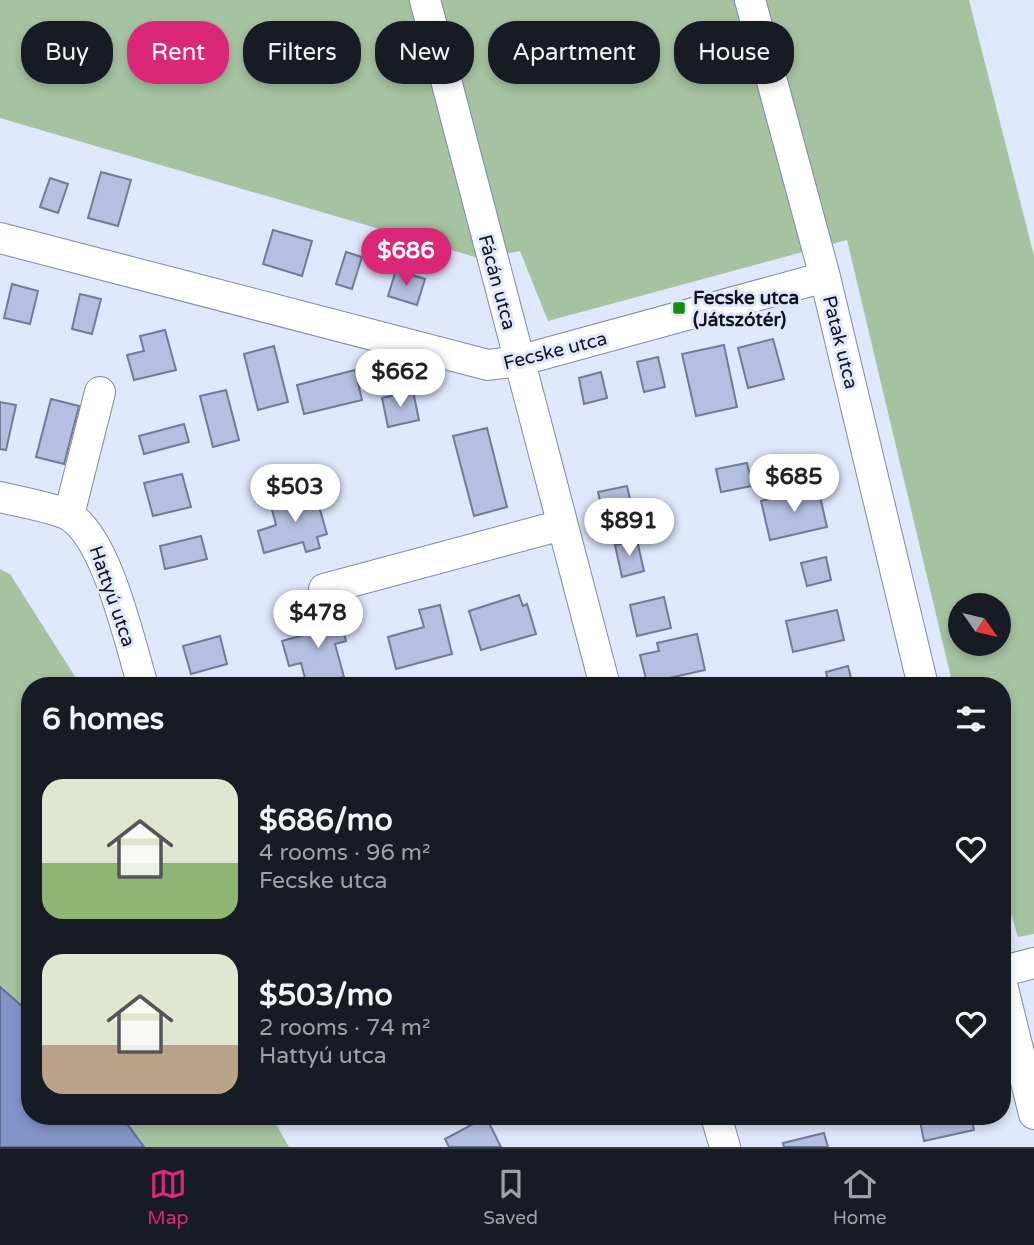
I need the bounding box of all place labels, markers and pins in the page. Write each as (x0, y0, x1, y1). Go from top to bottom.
pin: $686 (365, 229, 447, 288)
place label: Fecske utca (Játszótér) (693, 287, 799, 331)
marker: Fecske utca (Játszótér) (671, 300, 687, 316)
pin: $662 (359, 350, 441, 409)
pin: $685 (753, 454, 835, 514)
pin: $503 (254, 464, 336, 524)
pin: $891 (588, 498, 670, 558)
pin: $478 (277, 590, 359, 650)

